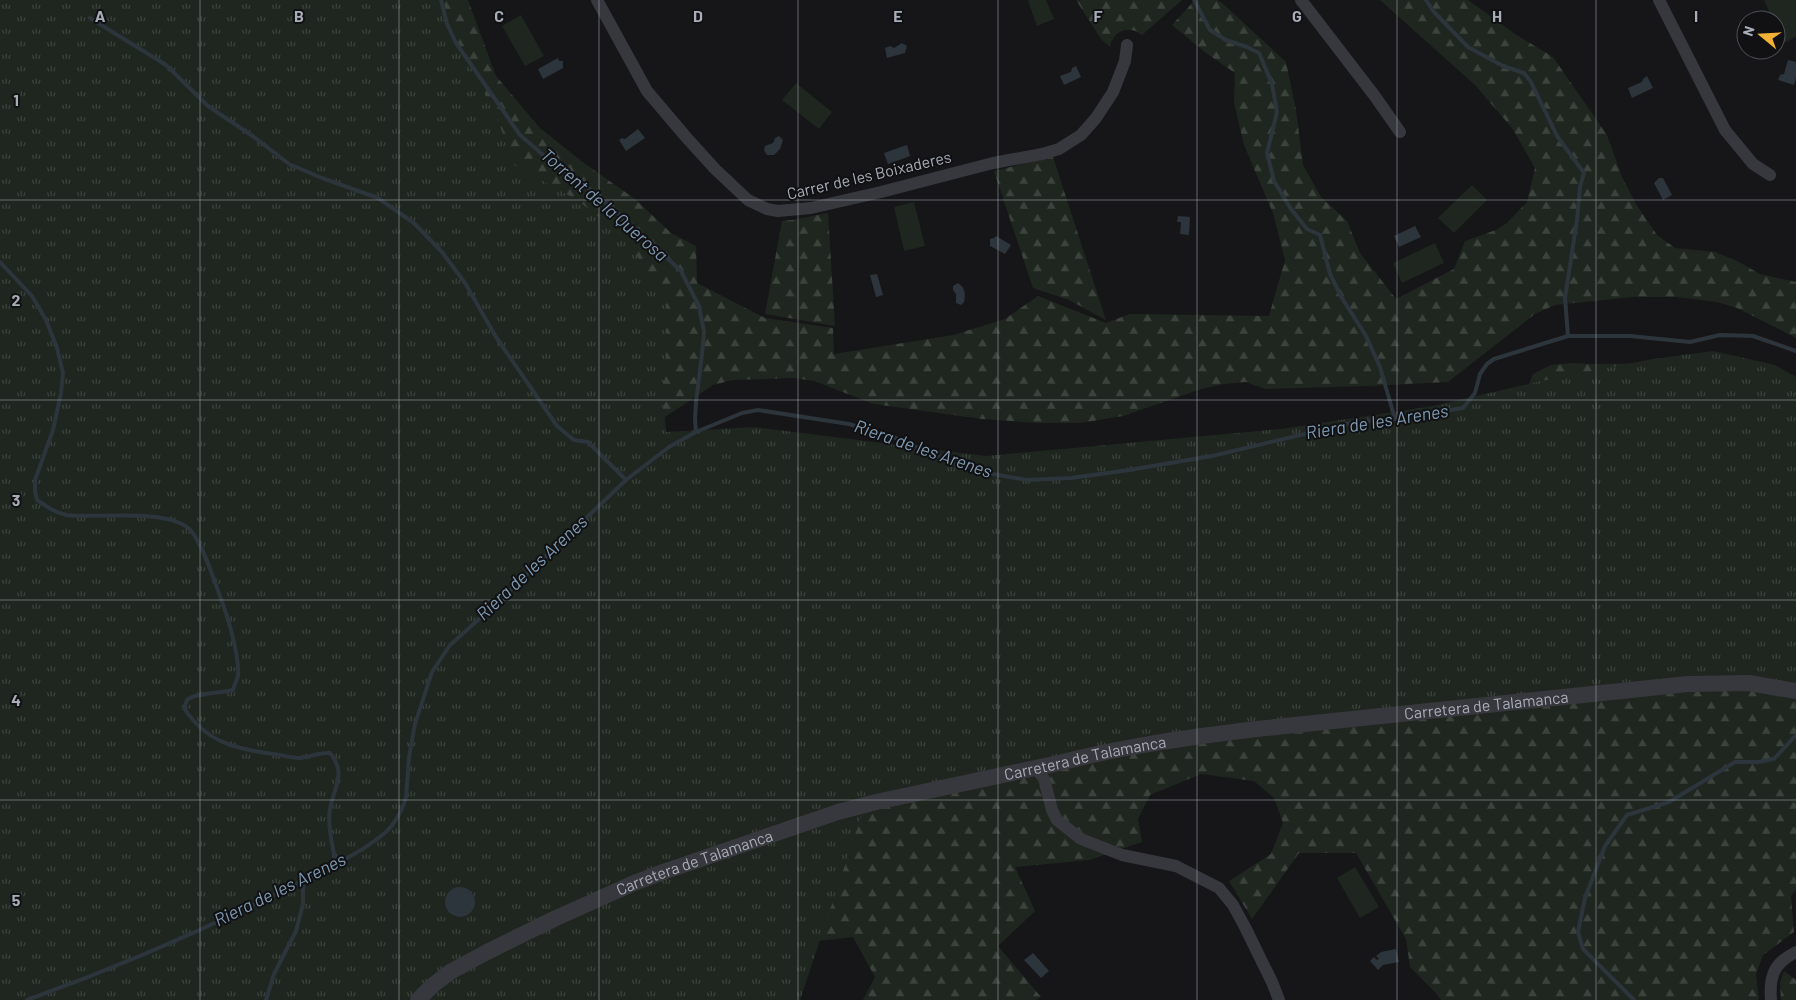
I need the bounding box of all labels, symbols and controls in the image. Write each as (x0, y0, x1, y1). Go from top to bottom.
text: A (95, 6, 106, 25)
text: B (294, 6, 304, 25)
text: C (494, 6, 504, 25)
text: D (693, 6, 703, 25)
text: E (893, 6, 903, 25)
text: F (1094, 6, 1103, 25)
text: G (1292, 6, 1302, 25)
text: H (1492, 6, 1502, 25)
text: I (1694, 6, 1698, 25)
north arrow (1736, 10, 1786, 60)
text: N (1739, 24, 1758, 38)
text: 1 (13, 90, 19, 109)
water label: Torrent de la Querosa (537, 143, 673, 265)
street label: Carrer de les Boixaderes (785, 146, 953, 203)
text: 2 (12, 290, 21, 309)
water label: Riera de les Arenes (1304, 399, 1450, 443)
water label: Riera de les Arenes (852, 414, 995, 482)
text: 3 (12, 490, 20, 509)
water label: Riera de les Arenes (471, 510, 591, 624)
street label: Carretera de Talamanca (1403, 687, 1569, 723)
text: 4 (11, 690, 21, 709)
street label: Carretera de Talamanca (1002, 731, 1167, 783)
street label: Carretera de Talamanca (613, 825, 775, 899)
water label: Riera de les Arenes (210, 848, 349, 931)
text: 5 (12, 890, 21, 909)

